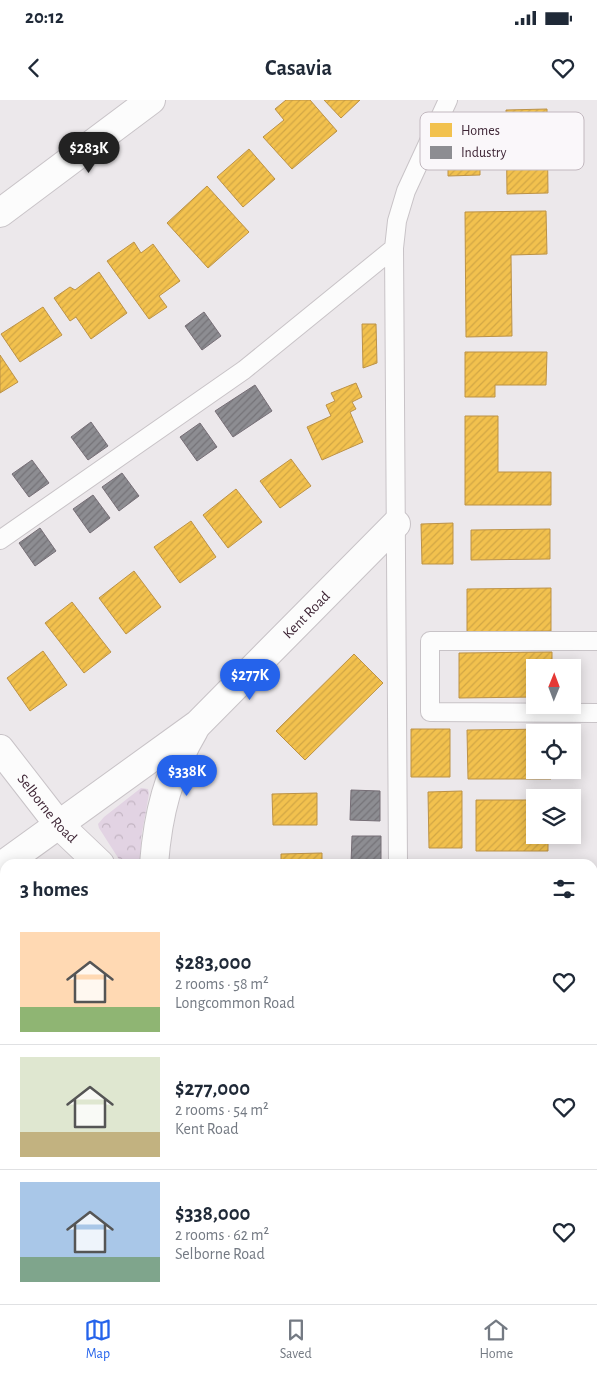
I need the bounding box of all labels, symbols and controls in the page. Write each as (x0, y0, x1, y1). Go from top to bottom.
text: 20:12 (25, 8, 64, 27)
icon: back (20, 54, 48, 82)
icon: heart (549, 54, 577, 82)
text: Casavia (265, 57, 332, 79)
legend (420, 112, 584, 170)
text: Homes (461, 124, 500, 138)
pin: $283K (54, 132, 124, 174)
text: $283K (70, 140, 108, 156)
text: Industry (461, 146, 507, 160)
street label: Kent Road (280, 588, 333, 641)
pin: $277K (215, 658, 285, 701)
north arrow (526, 659, 581, 714)
map controls (526, 659, 581, 844)
text: $277K (231, 667, 269, 683)
button: locate (526, 724, 581, 779)
pin: $338K (152, 754, 222, 797)
text: $338K (168, 763, 206, 779)
street label: Selborne Road (15, 771, 80, 846)
button: layers (526, 789, 581, 844)
icon: filters (550, 875, 578, 903)
text: 3 homes (20, 879, 89, 900)
icon: home (60, 952, 120, 1012)
text: $283,000 (175, 952, 251, 973)
icon: heart (550, 968, 578, 996)
text: 2 rooms · 58 m² (175, 976, 269, 992)
text: Longcommon Road (175, 995, 295, 1011)
icon: home (60, 1077, 120, 1137)
text: $277,000 (175, 1078, 250, 1099)
icon: heart (550, 1093, 578, 1121)
text: 2 rooms · 54 m² (175, 1102, 269, 1118)
text: Kent Road (175, 1121, 239, 1137)
icon: home (60, 1202, 120, 1262)
text: $338,000 (175, 1203, 251, 1224)
icon: heart (550, 1218, 578, 1246)
text: 2 rooms · 62 m² (175, 1227, 269, 1243)
text: Selborne Road (175, 1246, 265, 1262)
tab: Map (84, 1316, 112, 1363)
tab: Saved (280, 1316, 312, 1363)
tab: Home (479, 1316, 513, 1363)

